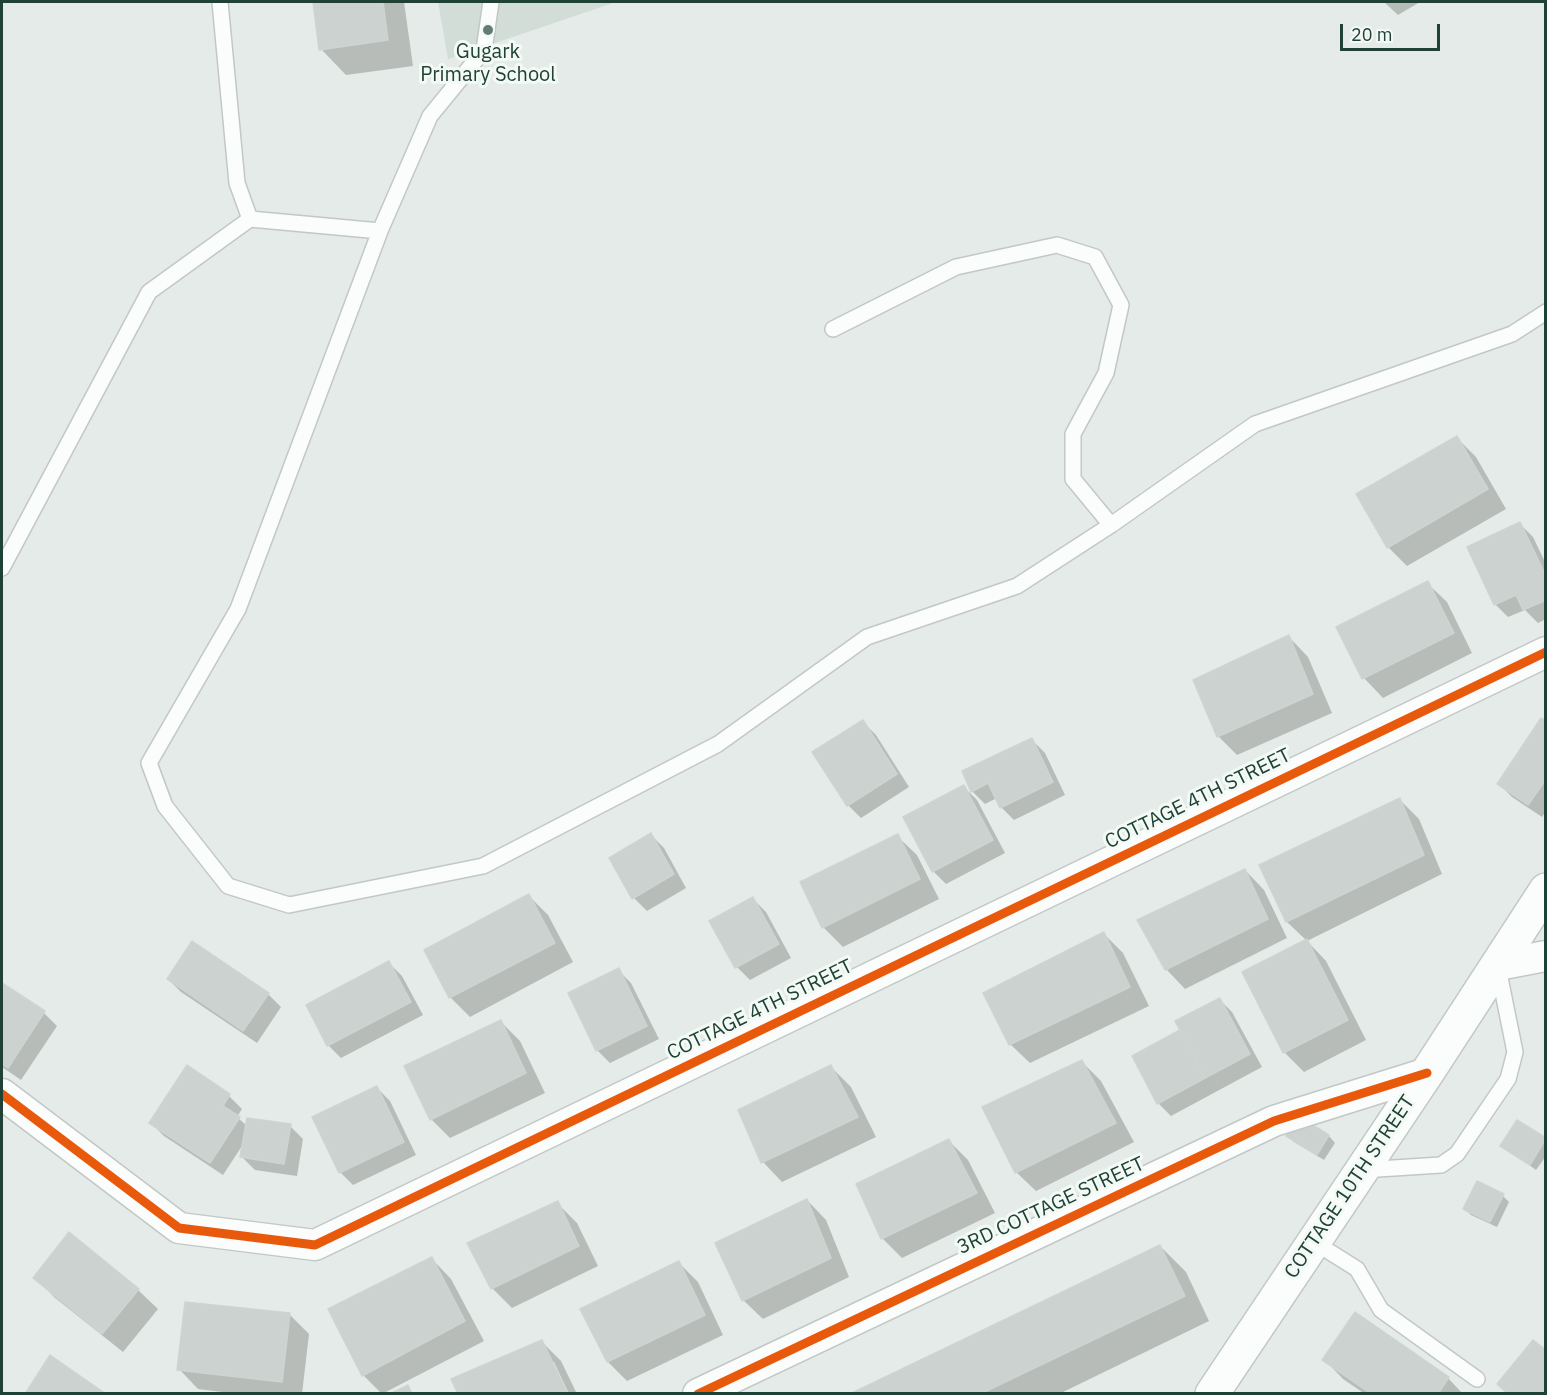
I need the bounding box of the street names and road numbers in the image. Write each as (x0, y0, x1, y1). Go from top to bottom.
street label: СOTTAGE 4TH STREET (1101, 744, 1295, 854)
street label: СOTTAGE 4TH STREET (663, 955, 857, 1065)
street label: СOTTAGE 10TH STREET (1280, 1091, 1420, 1283)
street label: 3RD COTTAGE STREET (953, 1152, 1149, 1260)

